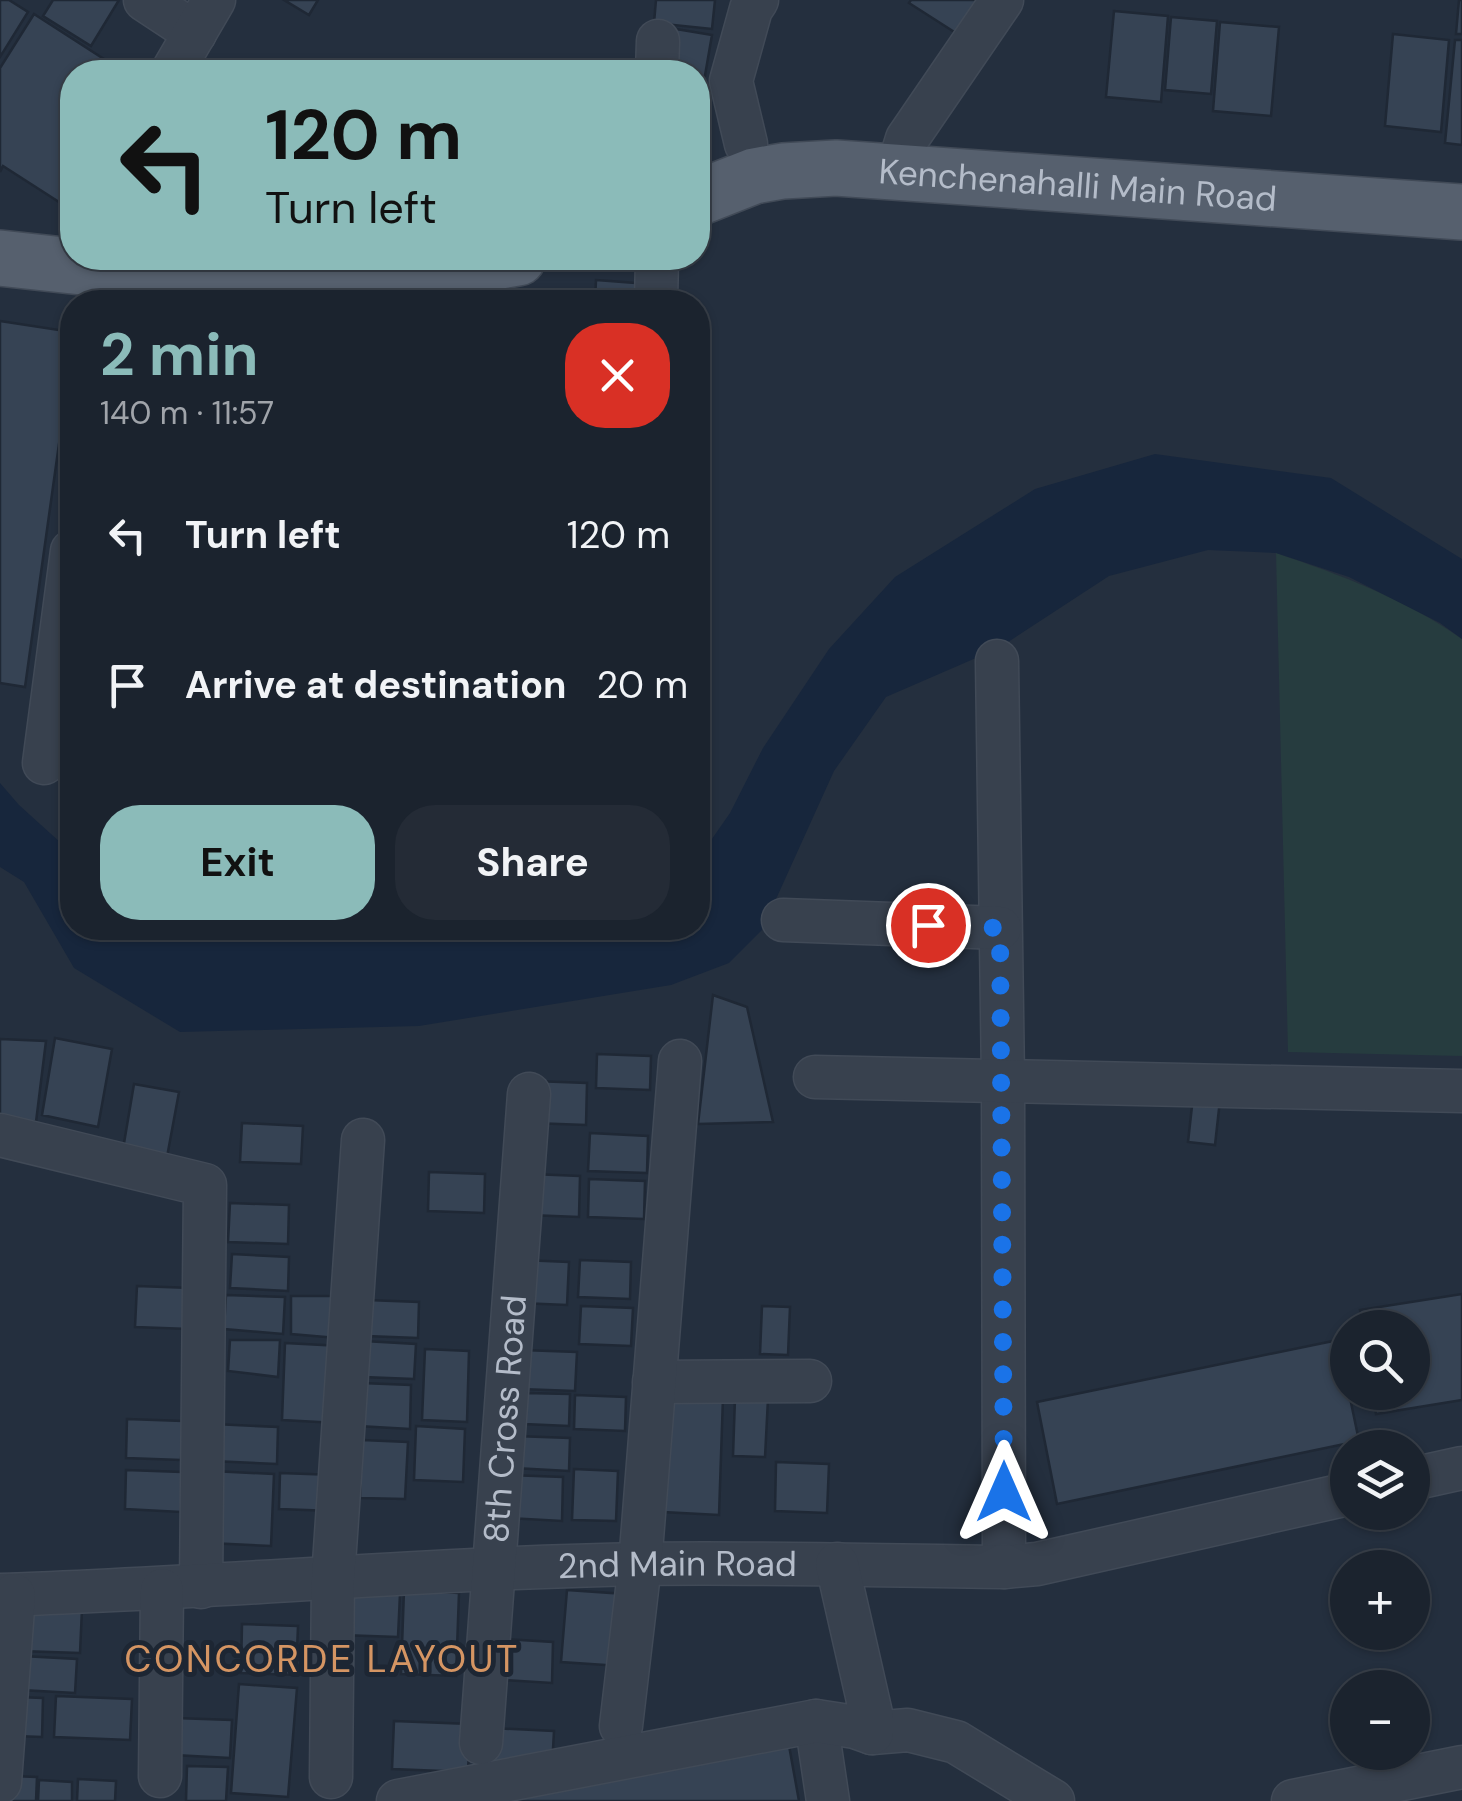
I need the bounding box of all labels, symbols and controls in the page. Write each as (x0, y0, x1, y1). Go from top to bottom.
text: 120 m (265, 90, 462, 181)
icon: left (100, 100, 230, 230)
street label: Kenchenahalli Main Road (877, 148, 1278, 222)
text: Turn left (265, 178, 437, 237)
text: 2 min (100, 315, 259, 394)
button: close (565, 323, 670, 428)
text: 140 m · 11:57 (100, 392, 274, 434)
icon: left (100, 508, 155, 563)
text: Turn left (185, 510, 341, 560)
text: 120 m (567, 510, 670, 560)
icon: arrive (100, 658, 155, 713)
text: Arrive at destination (185, 660, 567, 710)
text: 20 m (597, 660, 688, 710)
button: Exit (100, 805, 375, 920)
button: Share (395, 805, 670, 920)
pin (886, 883, 971, 968)
icon: arrive (901, 898, 956, 953)
street label: 8th Cross Road (473, 1293, 537, 1545)
map controls (1330, 1310, 1430, 1770)
button: search (1330, 1310, 1430, 1410)
button: layers (1330, 1430, 1430, 1530)
position arrow (952, 1440, 1056, 1544)
street label: 2nd Main Road (557, 1540, 797, 1589)
button: + (1330, 1550, 1430, 1650)
district label: CONCORDE LAYOUT (124, 1634, 520, 1684)
button: − (1330, 1670, 1430, 1770)

